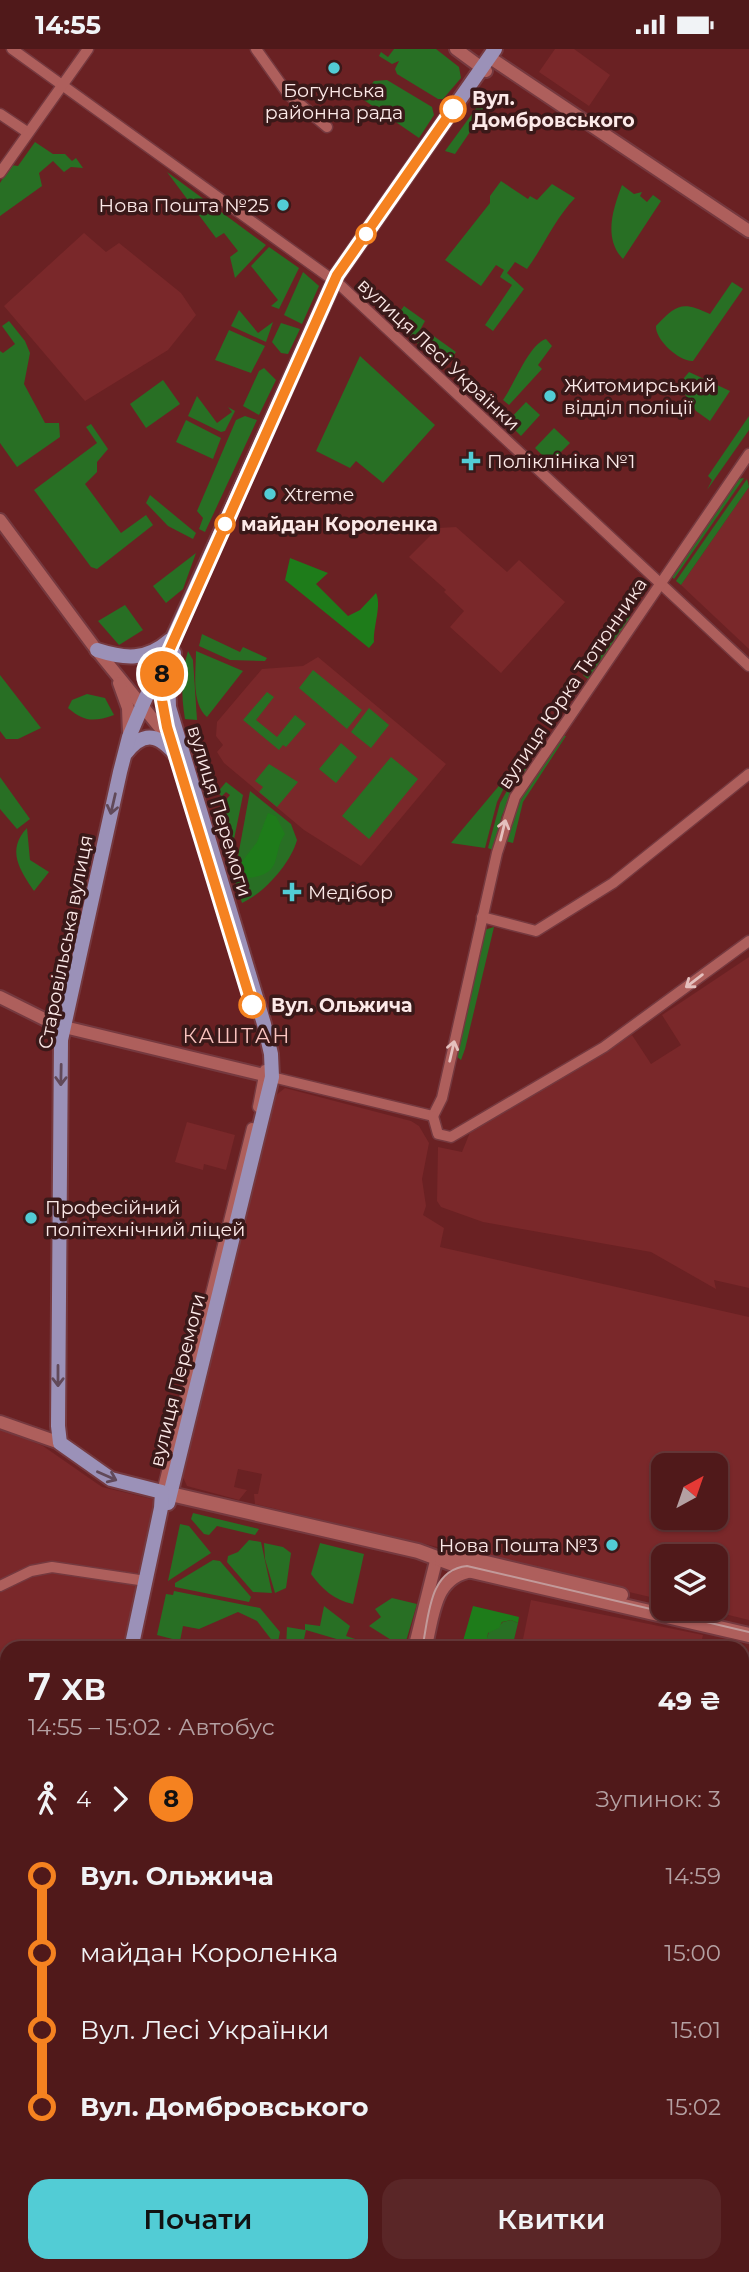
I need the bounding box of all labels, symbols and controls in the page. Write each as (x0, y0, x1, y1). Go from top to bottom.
text: 14:55 (35, 9, 101, 41)
marker: Богунська районна рада (326, 60, 342, 76)
place label: Богунська районна рада (265, 79, 403, 124)
place label: Вул. Домбровського (472, 87, 635, 132)
marker: Вул. Домбровського (440, 96, 466, 122)
place label: Нова Пошта №25 (99, 194, 269, 217)
marker: Нова Пошта №25 (275, 197, 291, 213)
unlabelled marker (356, 224, 376, 244)
street label: вулиця Лесі Українки (353, 273, 524, 435)
place label: Житомирський відділ поліції (564, 374, 716, 419)
marker: Житомирський відділ поліції (542, 388, 558, 404)
place label: Поліклініка №1 (487, 450, 635, 473)
marker: Поліклініка №1 (461, 451, 481, 471)
place label: Xtreme (284, 483, 354, 506)
marker: Xtreme (262, 486, 278, 502)
place label: майдан Короленка (241, 513, 438, 536)
marker: майдан Короленка (215, 514, 235, 534)
street label: вулиця Юрка Тютюнника (493, 573, 652, 793)
line badge: 8 (139, 651, 185, 697)
text: 8 (154, 659, 170, 688)
street label: вулиця Перемоги (183, 723, 256, 899)
one-way arrow (106, 792, 120, 815)
one-way arrow (497, 819, 510, 841)
street label: Старовільська вулиця (33, 833, 98, 1051)
place label: Медібор (308, 881, 393, 904)
marker: Медібор (282, 882, 302, 902)
one-way arrow (685, 974, 704, 988)
marker: Вул. Ольжича (239, 992, 265, 1018)
place label: Вул. Ольжича (271, 994, 413, 1017)
district label: КАШТАН (182, 1023, 292, 1048)
one-way arrow (446, 1040, 459, 1063)
one-way arrow (54, 1063, 67, 1086)
place label: Професійний політехнічний ліцей (45, 1196, 245, 1241)
marker: Професійний політехнічний ліцей (23, 1210, 39, 1226)
street label: вулиця Перемоги (145, 1291, 210, 1469)
one-way arrow (52, 1364, 65, 1387)
north arrow (651, 1453, 728, 1529)
map controls (651, 1453, 728, 1621)
one-way arrow (96, 1470, 117, 1483)
place label: Нова Пошта №3 (439, 1534, 598, 1557)
marker: Нова Пошта №3 (604, 1537, 620, 1553)
button: layers (651, 1544, 728, 1621)
text: 7 хв (28, 1663, 107, 1710)
text: 49 ₴ (658, 1685, 721, 1717)
text: 14:55 – 15:02 · Автобус (28, 1713, 275, 1741)
icon: walk (28, 1780, 66, 1818)
icon: forward (101, 1780, 139, 1818)
text: 8 (163, 1784, 179, 1813)
text: 4 (76, 1785, 91, 1813)
text: Зупинок: 3 (595, 1785, 721, 1813)
text: Вул. Ольжича (80, 1860, 274, 1892)
text: 14:59 (665, 1862, 721, 1890)
text: майдан Короленка (80, 1937, 338, 1969)
text: 15:00 (664, 1939, 721, 1967)
text: Вул. Лесі Українки (80, 2014, 329, 2046)
text: 15:01 (671, 2016, 721, 2044)
text: Вул. Домбровського (80, 2091, 368, 2123)
text: 15:02 (667, 2093, 721, 2121)
button: Почати (28, 2179, 368, 2259)
button: Квитки (382, 2179, 721, 2259)

